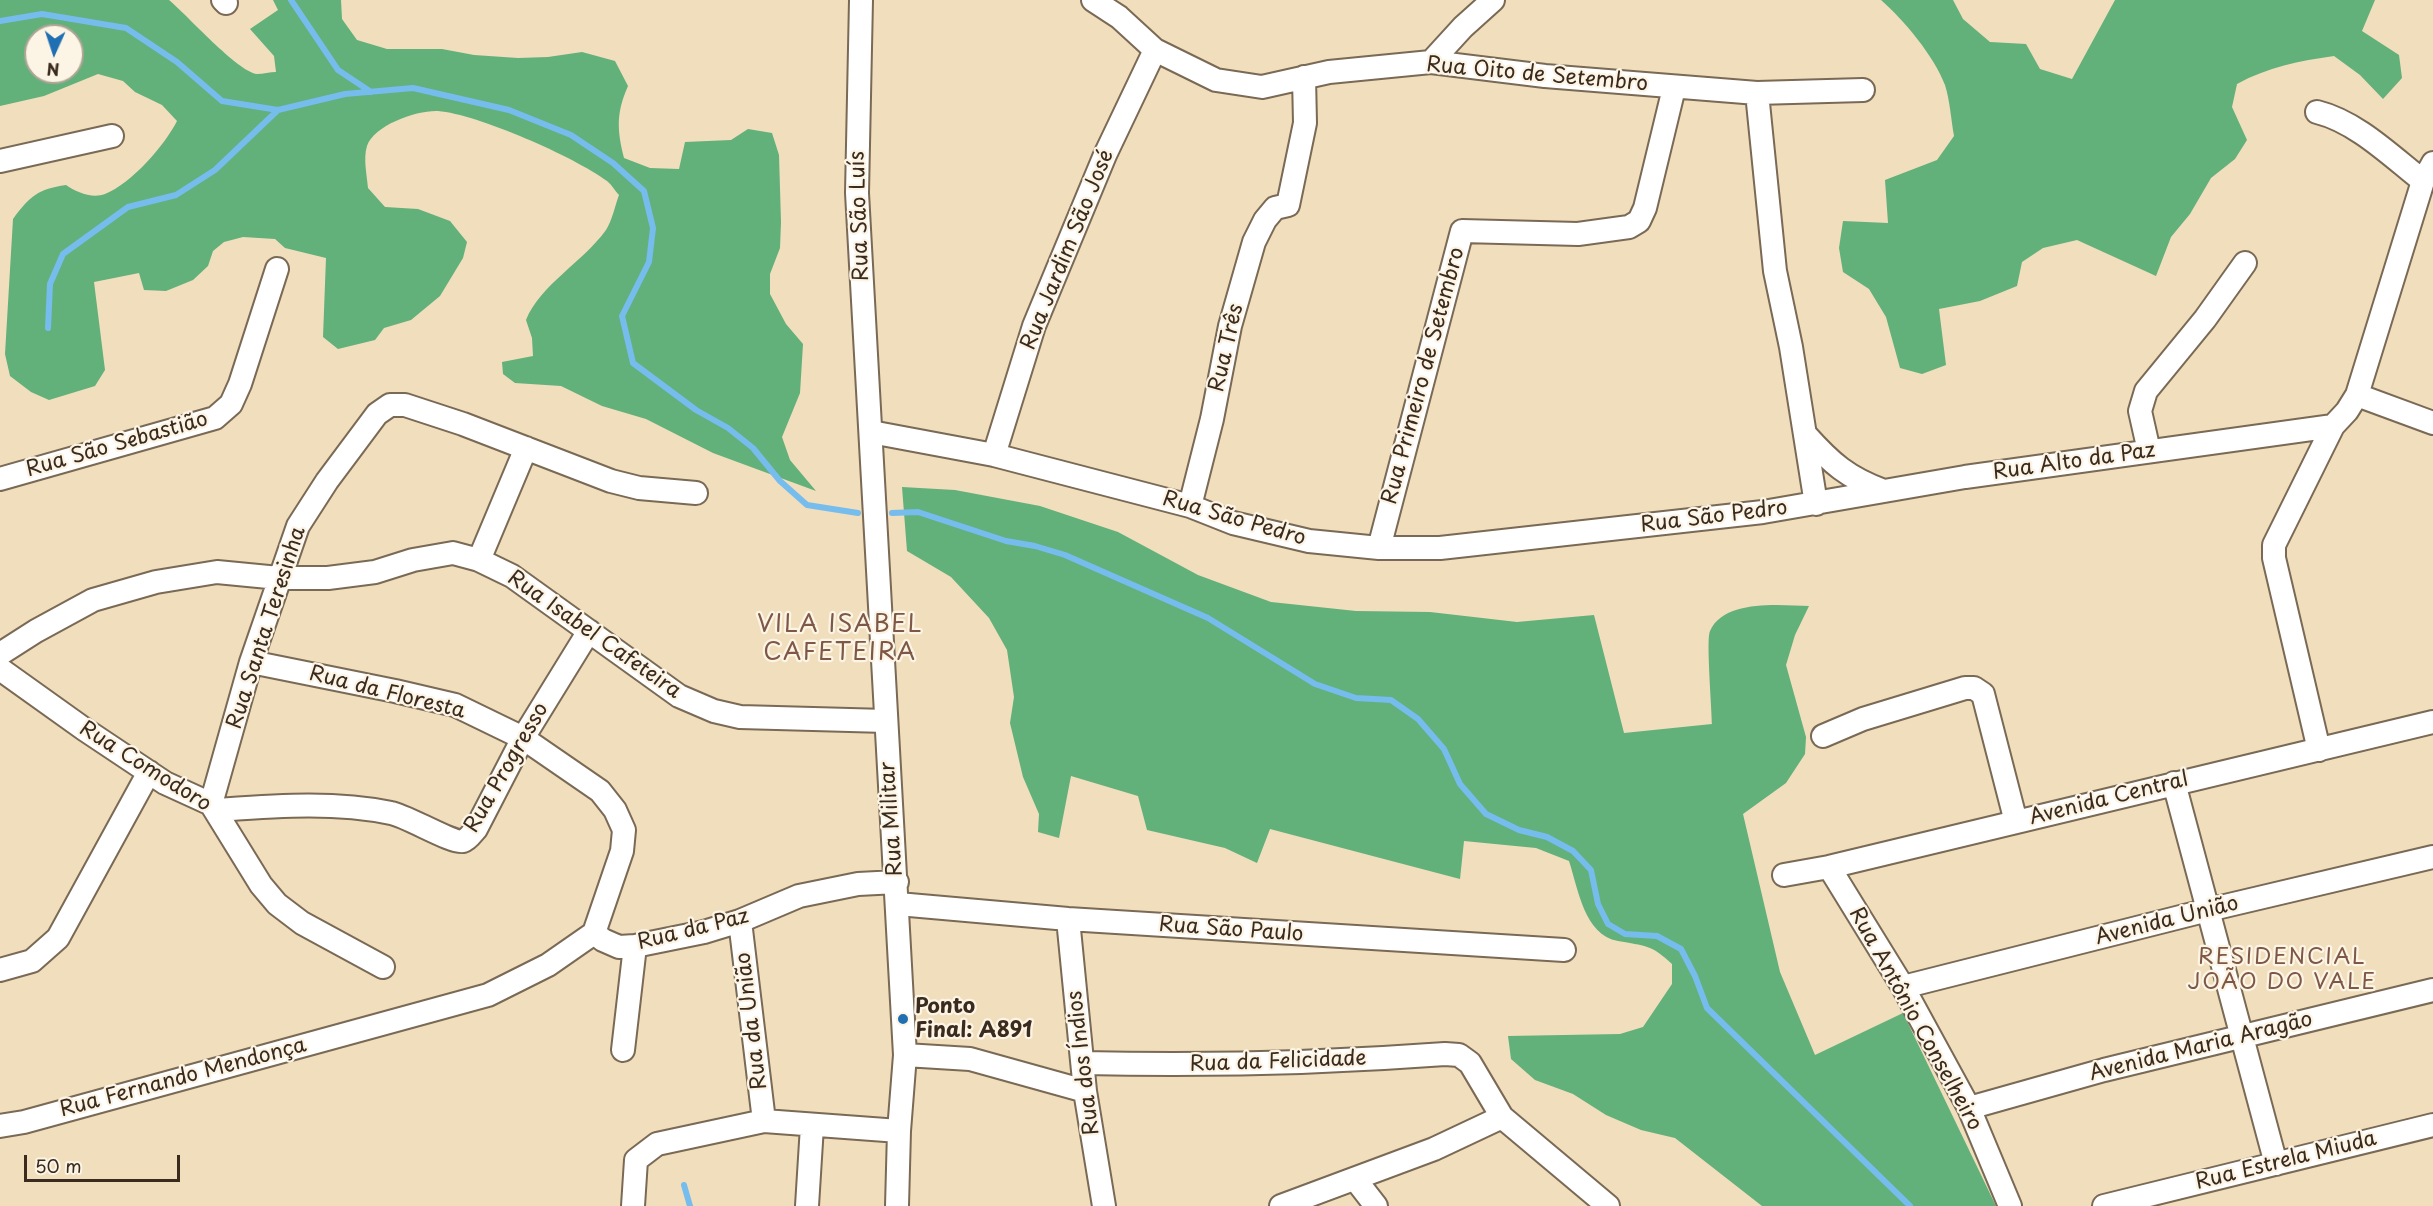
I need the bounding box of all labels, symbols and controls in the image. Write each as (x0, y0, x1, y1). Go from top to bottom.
north arrow (24, 24, 84, 84)
street label: Rua Oito de Setembro (1425, 53, 1649, 97)
text: N (46, 58, 60, 82)
street label: Rua Jardim São José (1016, 146, 1120, 354)
street label: Rua São Luís (845, 150, 875, 282)
street label: Rua Primeiro de Setembro (1378, 245, 1470, 507)
street label: Rua Três (1205, 302, 1249, 394)
street label: Rua São Sebastião (23, 407, 211, 483)
street label: Rua Alto da Paz (1991, 438, 2157, 486)
street label: Rua São Pedro (1159, 487, 1309, 551)
street label: Rua São Pedro (1639, 495, 1789, 539)
street label: Rua Santa Teresinha (222, 524, 312, 732)
street label: Rua Isabel Cafeteira (502, 566, 686, 704)
district label: VILA ISABEL CAFETEIRA (758, 611, 922, 667)
street label: Rua da Floresta (306, 661, 468, 725)
street label: Rua Progresso (460, 699, 554, 837)
street label: Rua Comodoro (74, 716, 216, 818)
street label: Rua Militar (875, 761, 909, 877)
street label: Avenida Central (2027, 767, 2191, 831)
street label: Avenida União (2093, 891, 2241, 951)
street label: Rua Antônio Conselheiro (1843, 903, 1987, 1135)
street label: Rua da Paz (635, 904, 751, 956)
street label: Rua São Paulo (1158, 912, 1304, 948)
district label: RESIDENCIAL JOÃO DO VALE (2188, 945, 2376, 996)
street label: Rua da União (731, 951, 773, 1091)
street label: Rua dos Índios (1063, 989, 1105, 1137)
place label: Ponto Final: A891 (915, 994, 1032, 1044)
street label: Avenida Maria Aragão (2087, 1007, 2315, 1087)
marker: Ponto Final: A891 (896, 1012, 910, 1026)
street label: Rua Fernando Mendonça (57, 1033, 309, 1123)
street label: Rua da Felicidade (1189, 1046, 1367, 1078)
street label: Rua Estrela Miuda (2193, 1126, 2379, 1196)
scale bar (27, 1143, 183, 1181)
text: 50 m (35, 1152, 82, 1179)

